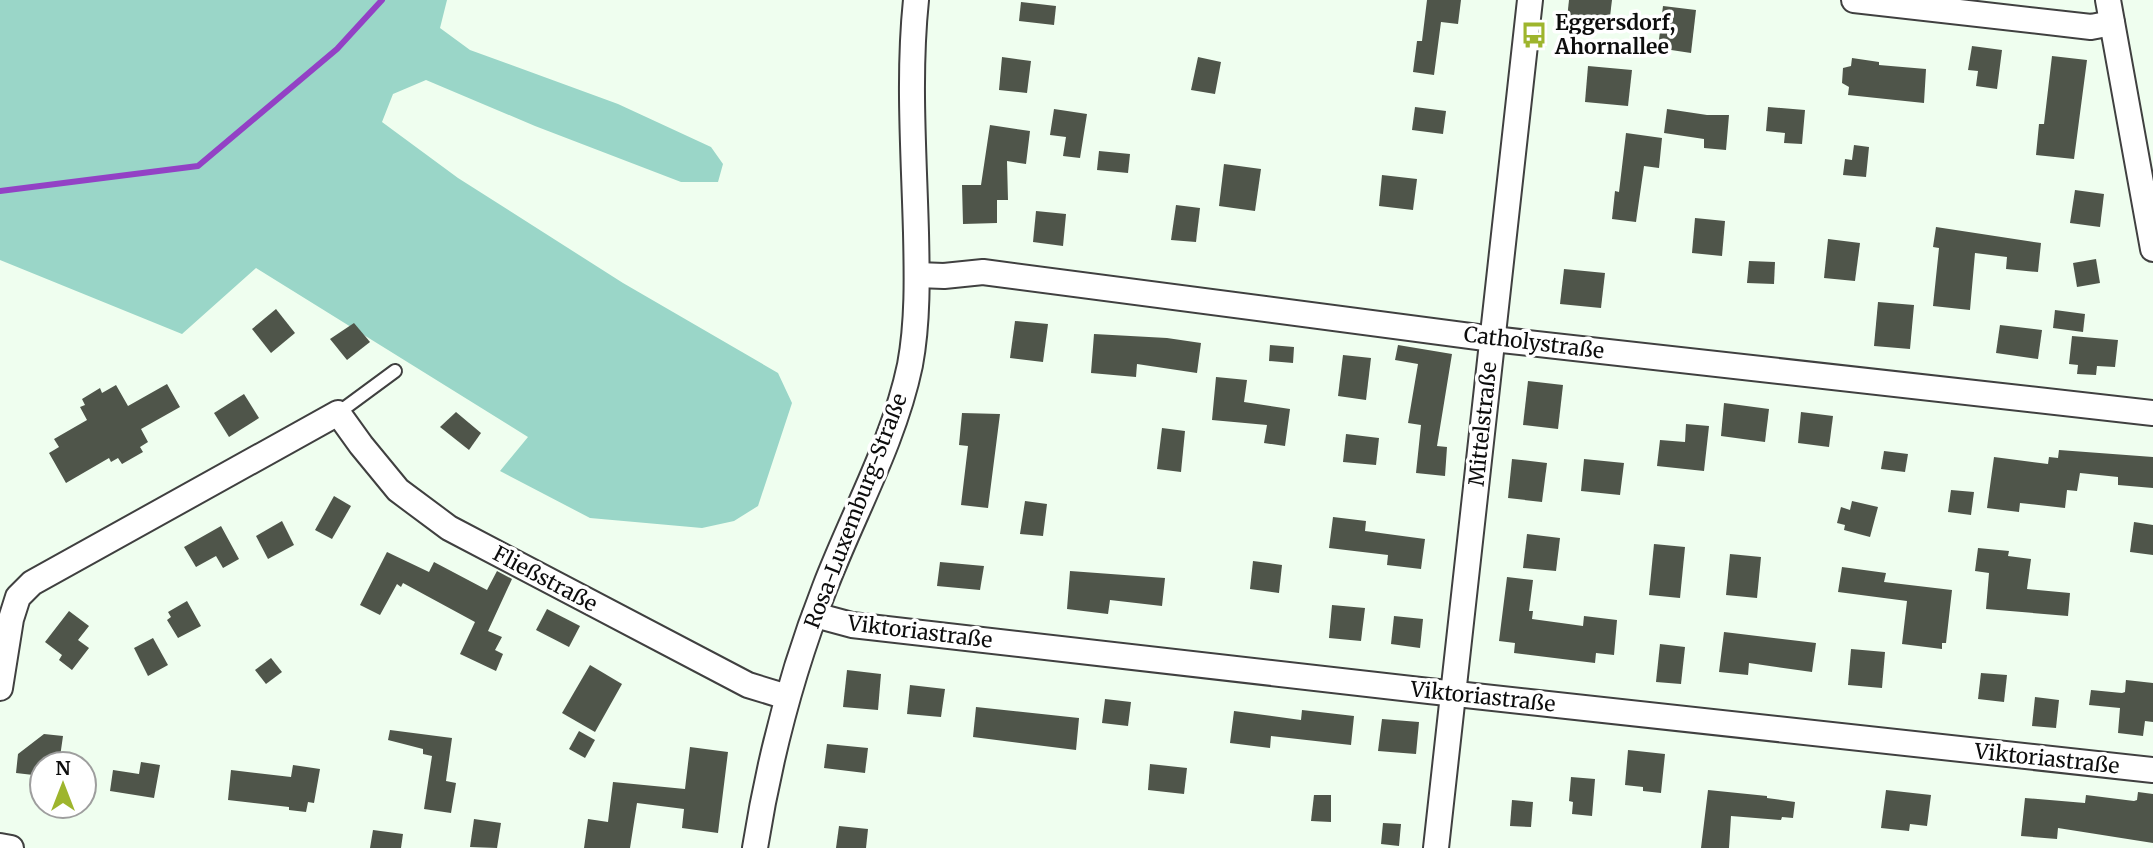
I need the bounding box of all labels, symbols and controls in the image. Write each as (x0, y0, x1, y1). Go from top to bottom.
place label: Eggersdorf, Ahornallee (1554, 9, 1675, 60)
bus stop icon: Eggersdorf, Ahornallee (1519, 20, 1549, 50)
street label: Catholystraße (1462, 321, 1606, 365)
street label: Mittelstraße (1463, 360, 1502, 487)
street label: Rosa-Luxemburg-Straße (798, 389, 913, 632)
street label: Fließstraße (488, 540, 602, 617)
street label: Viktoriastraße (845, 609, 994, 654)
street label: Viktoriastraße (1408, 675, 1557, 718)
street label: Viktoriastraße (1972, 737, 2121, 780)
north arrow (28, 750, 98, 820)
text: N (55, 756, 71, 780)

